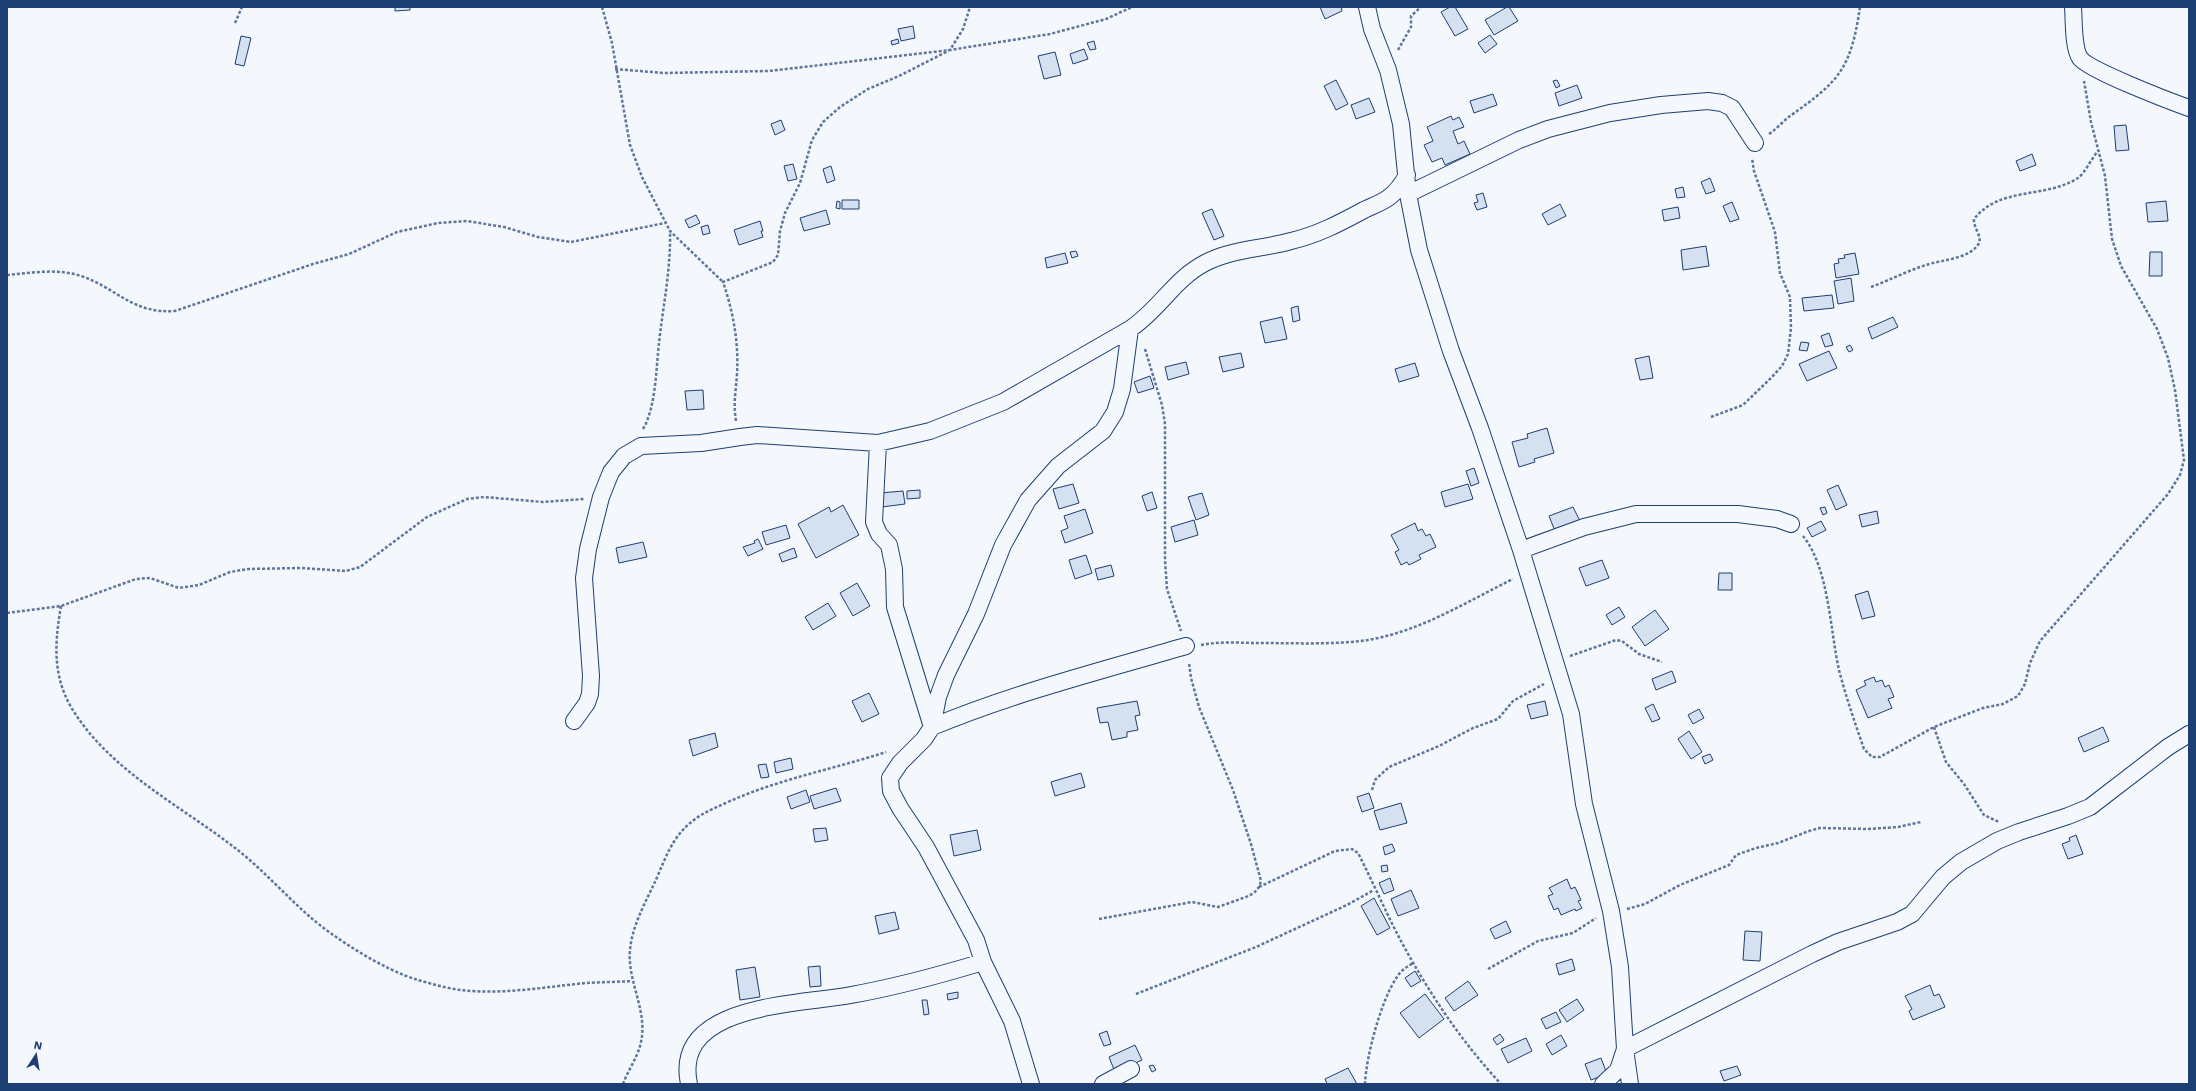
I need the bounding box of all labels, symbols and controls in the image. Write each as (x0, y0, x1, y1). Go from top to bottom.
north arrow (16, 1035, 56, 1075)
text: N (33, 1039, 43, 1053)

